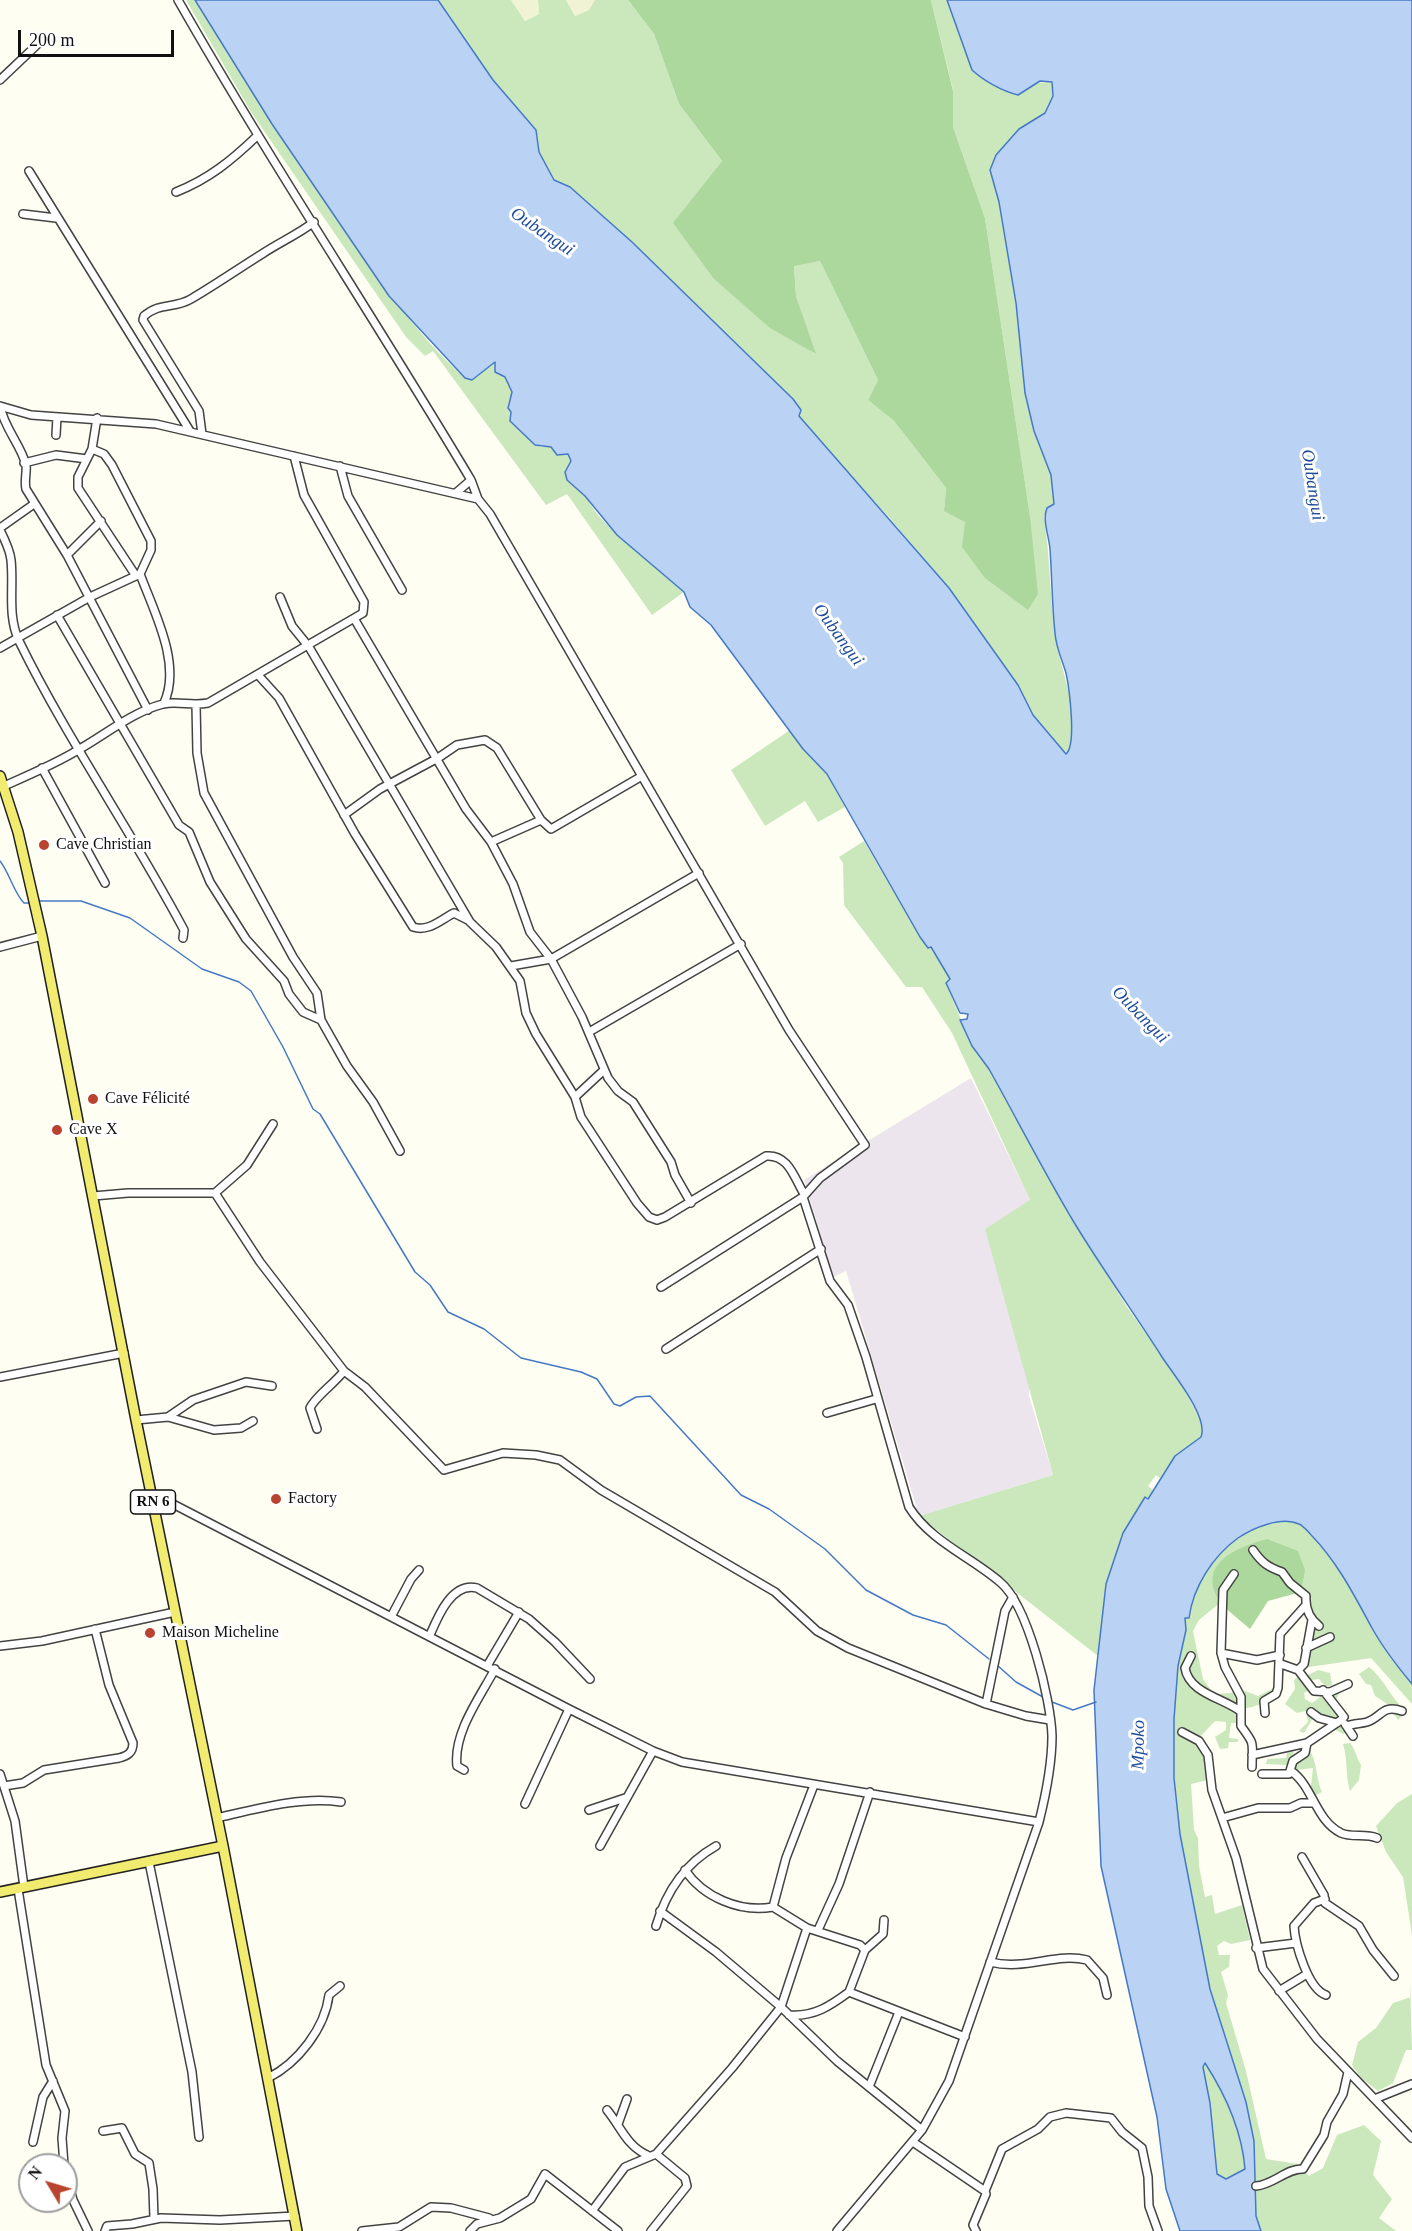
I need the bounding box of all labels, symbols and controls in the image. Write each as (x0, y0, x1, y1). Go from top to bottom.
scale bar (21, 18, 177, 56)
text: 200 m (29, 30, 75, 50)
water label: Oubangui (506, 203, 578, 261)
water label: Oubangui (1296, 448, 1328, 522)
water label: Oubangui (808, 600, 868, 670)
place label: Cave Christian (56, 835, 152, 855)
marker: Cave Christian (37, 838, 51, 852)
water label: Oubangui (1107, 982, 1173, 1048)
place label: Cave Félicité (105, 1089, 190, 1109)
marker: Cave Félicité (86, 1092, 100, 1106)
place label: Cave X (69, 1120, 117, 1140)
marker: Cave X (50, 1123, 64, 1137)
place label: Factory (288, 1489, 337, 1509)
road number: RN 6 (130, 1490, 176, 1514)
marker: Factory (269, 1492, 283, 1506)
place label: Maison Micheline (162, 1623, 279, 1643)
marker: Maison Micheline (143, 1626, 157, 1640)
water label: Mpoko (1128, 1720, 1150, 1770)
north arrow (18, 2153, 78, 2213)
text: N (25, 2163, 45, 2183)

